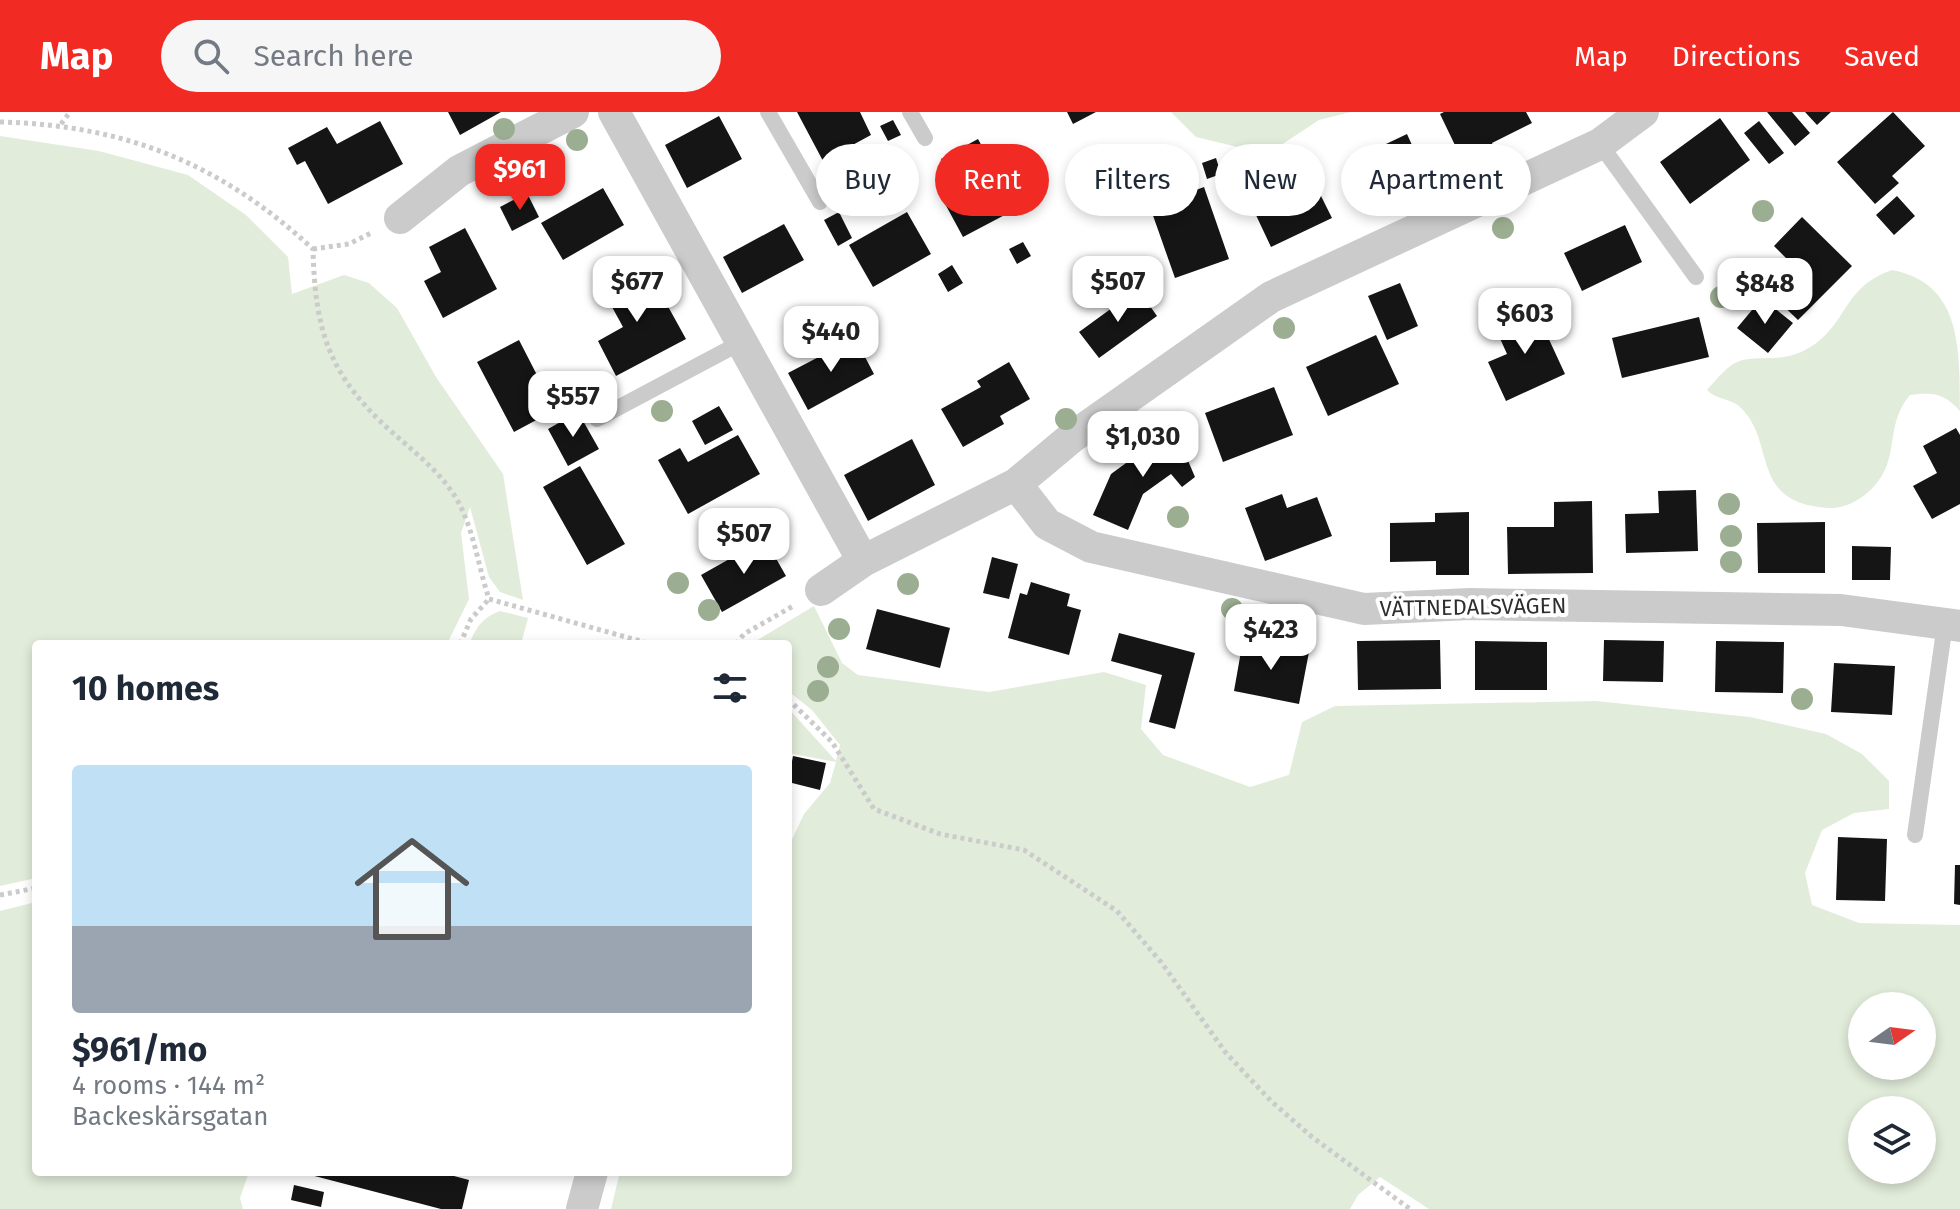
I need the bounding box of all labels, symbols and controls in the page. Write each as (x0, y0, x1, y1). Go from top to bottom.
search box (161, 20, 721, 92)
text: Map (40, 33, 113, 79)
icon: search (189, 34, 233, 78)
text: Search here (253, 38, 414, 74)
text: Map (1574, 40, 1628, 73)
text: Directions (1672, 40, 1800, 73)
text: Saved (1844, 40, 1920, 73)
pin: $961 (473, 144, 567, 212)
chip: Buy (816, 144, 919, 216)
chip: Rent (935, 144, 1049, 216)
chip: Filters (1065, 144, 1199, 216)
chip: New (1215, 144, 1325, 216)
chip: Apartment (1341, 144, 1531, 216)
text: $961 (493, 154, 547, 185)
pin: $677 (590, 256, 684, 324)
pin: $507 (1071, 256, 1165, 324)
pin: $848 (1718, 258, 1812, 326)
text: $677 (611, 266, 663, 297)
text: $507 (1090, 266, 1146, 297)
text: $848 (1735, 268, 1795, 299)
pin: $603 (1478, 288, 1572, 356)
text: $603 (1496, 298, 1554, 329)
pin: $440 (784, 306, 878, 374)
text: $440 (802, 316, 860, 347)
pin: $557 (526, 371, 620, 439)
text: $557 (546, 381, 600, 412)
pin: $1,030 (1078, 411, 1208, 479)
text: $1,030 (1106, 421, 1180, 452)
pin: $507 (697, 508, 791, 576)
text: $507 (716, 518, 772, 549)
street label: VÄTTNEDALSVÄGEN (1379, 592, 1567, 622)
pin: $423 (1224, 604, 1318, 672)
text: $423 (1243, 614, 1299, 645)
icon: filters (708, 666, 752, 710)
text: 10 homes (72, 668, 219, 709)
icon: home (340, 817, 484, 961)
north arrow (1848, 992, 1936, 1080)
map controls (1848, 992, 1936, 1184)
text: $961/mo (72, 1029, 207, 1070)
text: 4 rooms · 144 m² (72, 1070, 265, 1101)
button: layers (1848, 1096, 1936, 1184)
text: Backeskärsgatan (72, 1101, 268, 1132)

